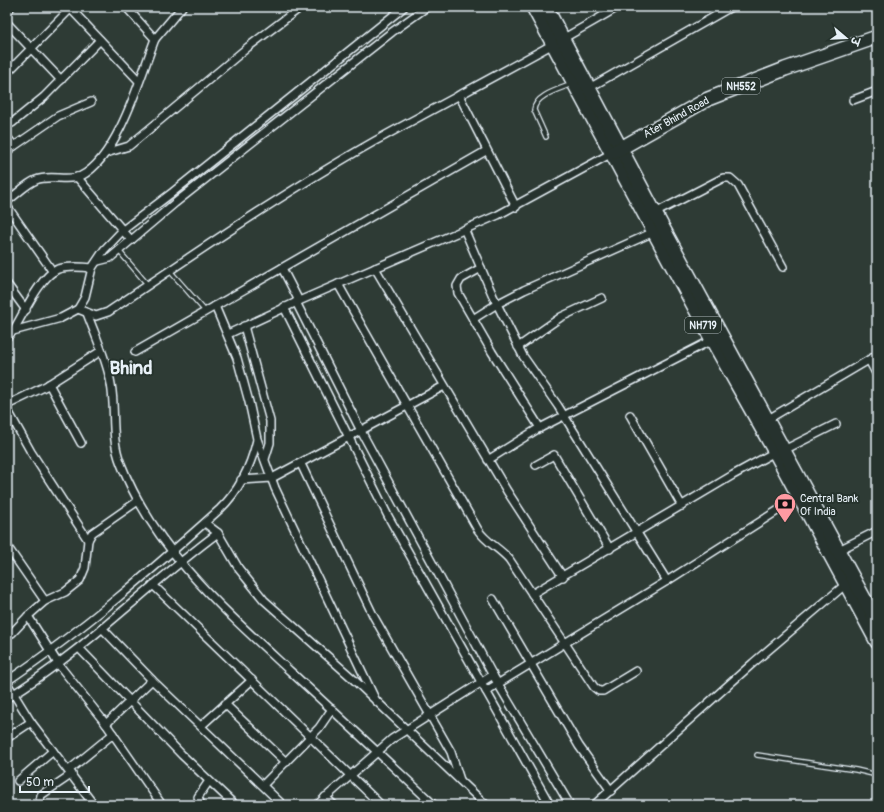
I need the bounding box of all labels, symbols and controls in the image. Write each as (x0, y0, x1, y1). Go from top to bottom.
north arrow (826, 18, 866, 58)
text: उ (847, 35, 863, 48)
road number: NH552 (722, 78, 760, 94)
street label: Ater Bhind Road (641, 94, 712, 141)
road number: NH719 (685, 317, 721, 333)
district label: Bhind (109, 356, 153, 380)
bank icon: Central Bank Of India (772, 491, 798, 524)
place label: Central Bank Of India (800, 492, 859, 518)
scale bar (20, 768, 89, 794)
text: 50 m (26, 775, 54, 790)

